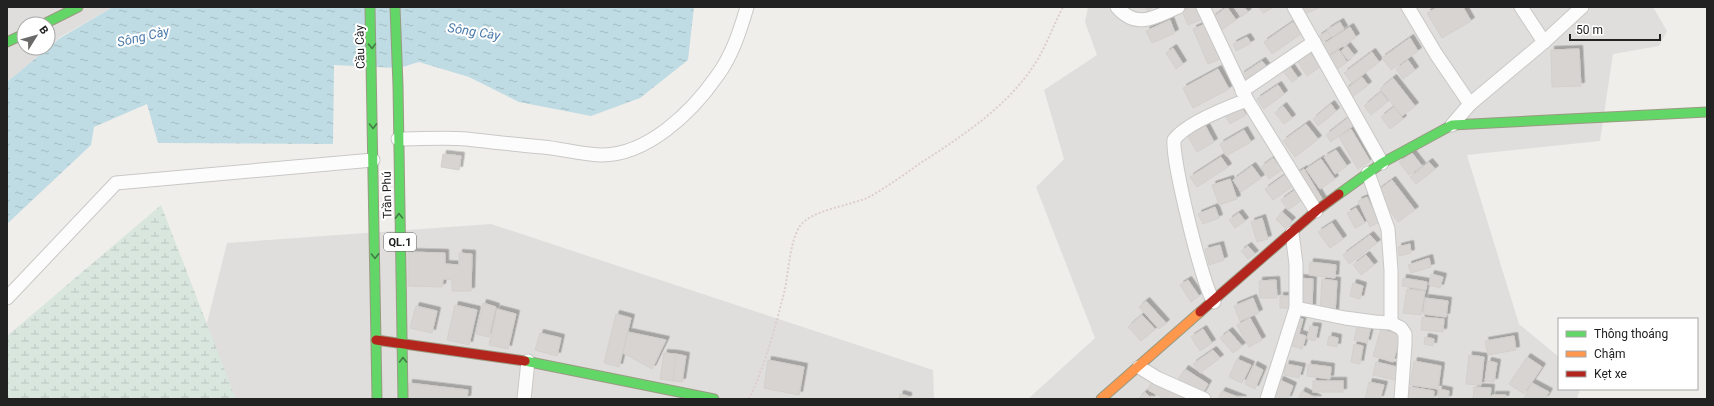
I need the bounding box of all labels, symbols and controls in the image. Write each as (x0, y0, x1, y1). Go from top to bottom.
north arrow (16, 16, 56, 56)
scale bar (1570, 16, 1660, 42)
water label: Sông Cày (447, 20, 502, 43)
water label: Sông Cày (116, 23, 172, 50)
text: 50 m (1576, 23, 1603, 37)
text: B (36, 24, 51, 37)
street label: Cầu Cày (352, 25, 368, 69)
one-way arrow (367, 43, 376, 49)
one-way arrow (369, 123, 378, 129)
street label: Trần Phú (380, 171, 394, 219)
one-way arrow (395, 213, 404, 219)
road number: QL.1 (384, 233, 416, 251)
one-way arrow (371, 253, 379, 259)
legend (1558, 318, 1698, 390)
text: Thông thoáng (1594, 327, 1668, 341)
text: Chậm (1594, 347, 1625, 361)
one-way arrow (399, 357, 407, 363)
text: Kẹt xe (1594, 367, 1627, 381)

